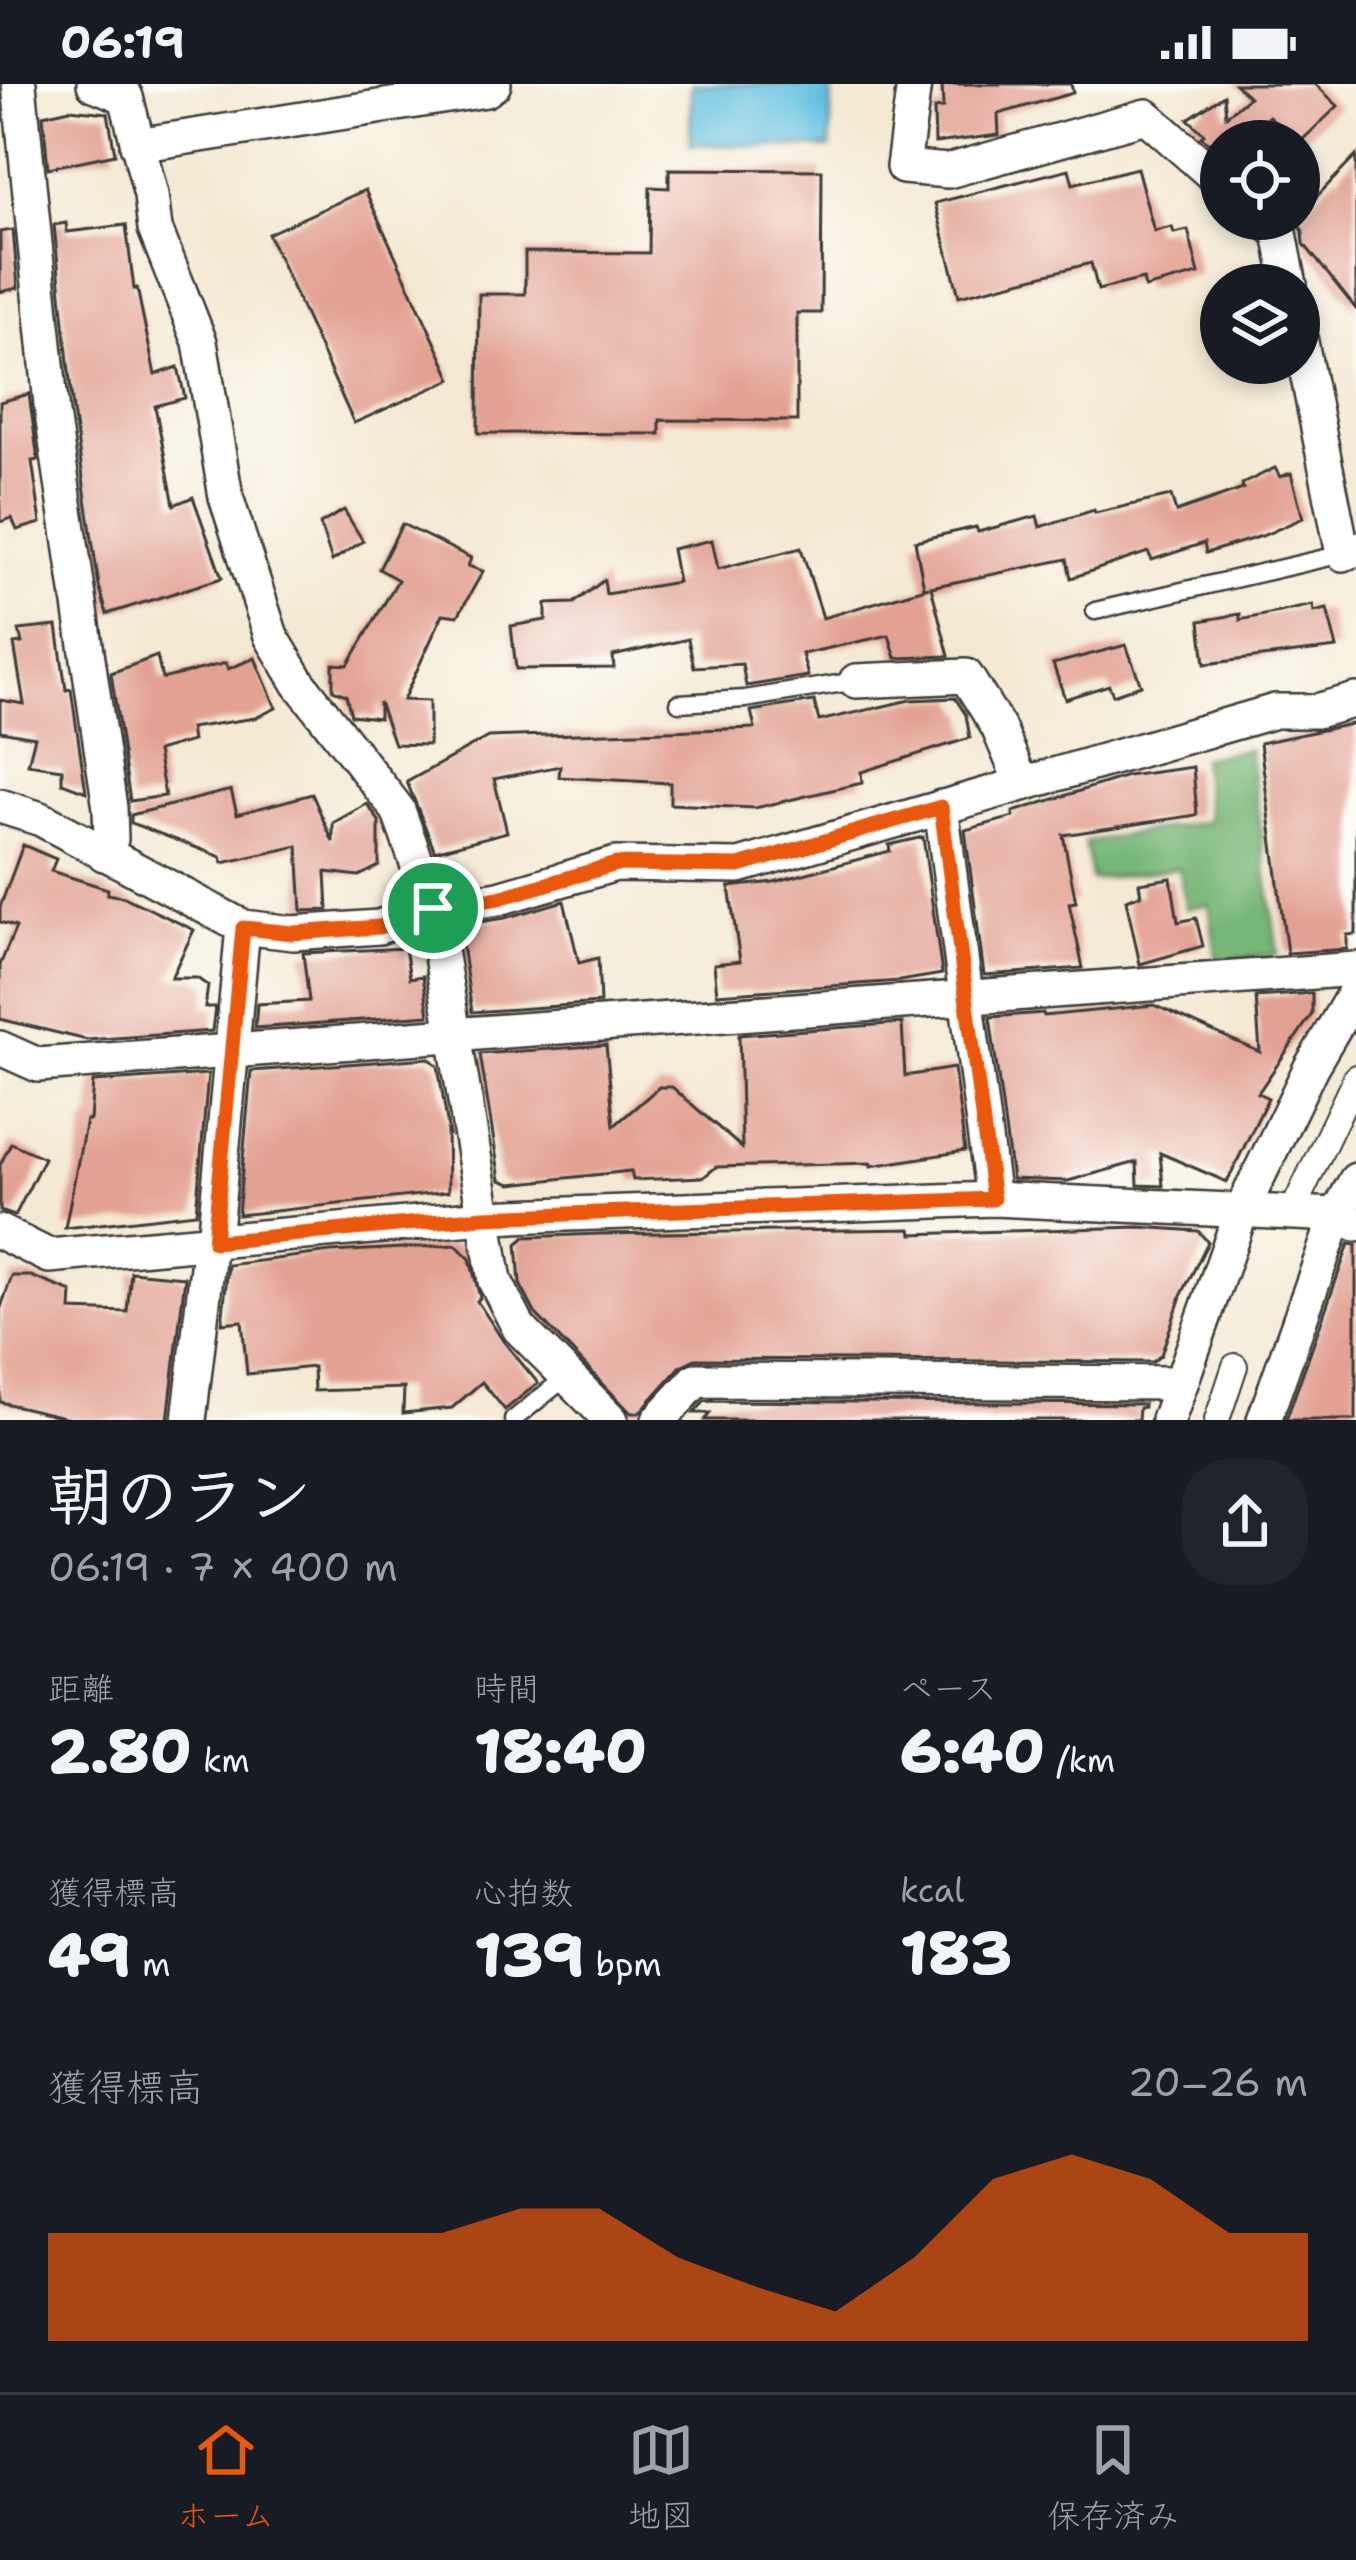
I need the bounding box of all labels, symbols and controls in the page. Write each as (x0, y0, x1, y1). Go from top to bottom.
text: 06:19 (60, 12, 185, 72)
map controls (1200, 120, 1320, 384)
button: locate (1200, 120, 1320, 240)
button: layers (1200, 264, 1320, 384)
pin (382, 857, 484, 959)
icon: arrive (400, 875, 466, 941)
text: 朝のラン (48, 1452, 312, 1540)
button: share (1182, 1459, 1308, 1585)
text: 06:19 · 7 × 400 m (48, 1541, 398, 1593)
text: 距離 (48, 1666, 114, 1711)
text: 時間 (474, 1666, 540, 1711)
text: ペース (900, 1666, 997, 1711)
text: 2.80 (48, 1711, 192, 1791)
text: 18:40 (474, 1711, 647, 1791)
text: 6:40 (900, 1711, 1045, 1791)
text: km (192, 1738, 250, 1783)
text: /km (1045, 1738, 1115, 1783)
text: kcal (900, 1868, 964, 1913)
text: 獲得標高 (48, 1870, 180, 1915)
text: 心拍数 (474, 1870, 573, 1915)
text: 183 (900, 1913, 1012, 1993)
text: 49 (48, 1915, 131, 1995)
text: 139 (474, 1915, 584, 1995)
text: m (131, 1942, 170, 1987)
text: bpm (584, 1942, 662, 1987)
text: 20–26 m (1128, 2056, 1308, 2108)
text: 獲得標高 (48, 2061, 204, 2113)
tab: ホーム (177, 2417, 274, 2538)
tab: 地図 (628, 2417, 694, 2538)
tab: 保存済み (1047, 2417, 1179, 2538)

